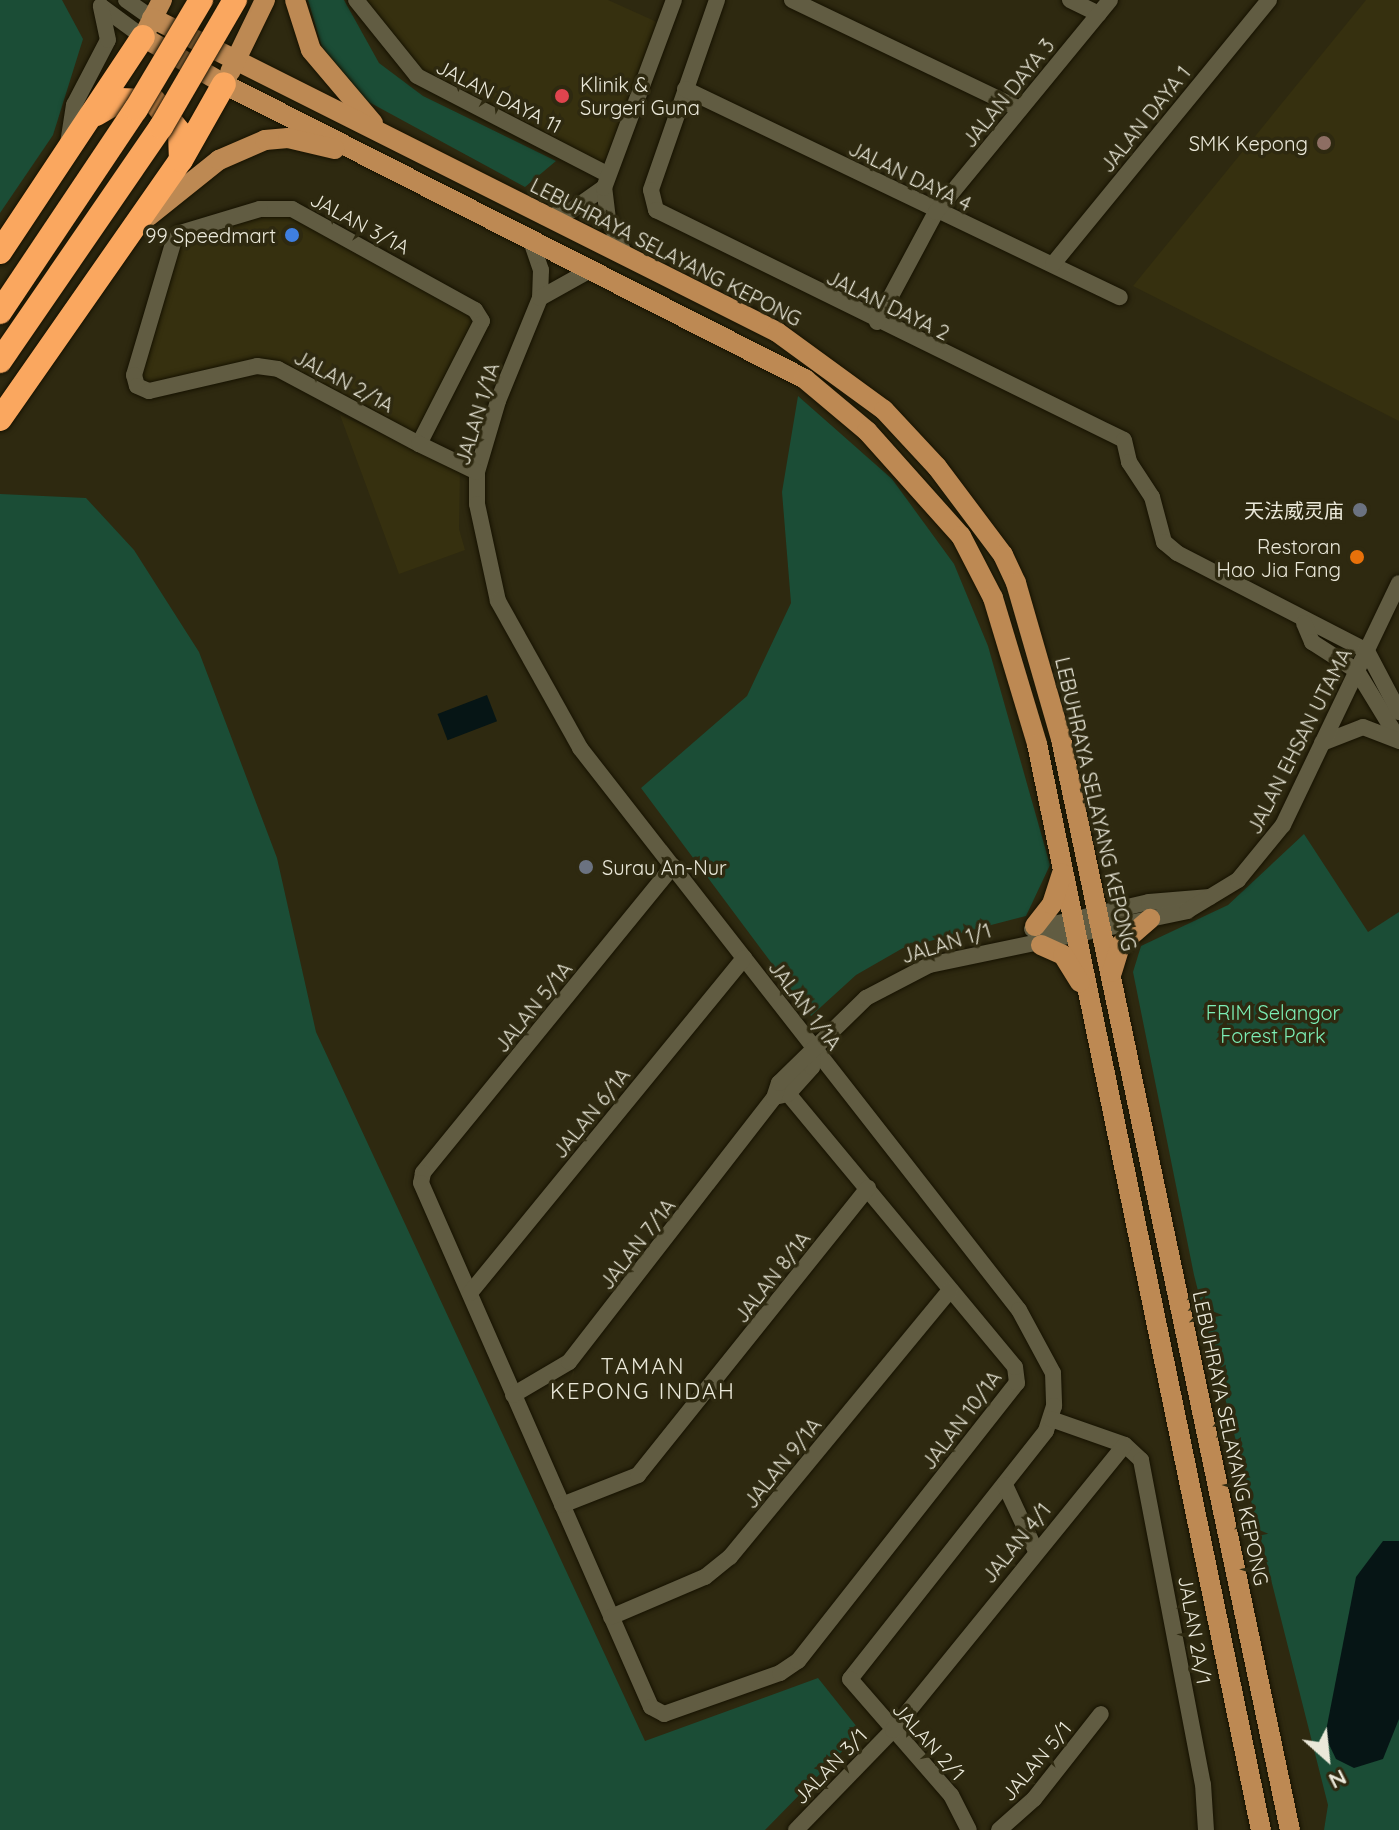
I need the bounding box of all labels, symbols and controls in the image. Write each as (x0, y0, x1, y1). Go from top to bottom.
street label: JALAN DAYA 3 (957, 34, 1059, 152)
street label: JALAN DAYA 11 (432, 54, 566, 138)
street label: JALAN DAYA 1 (1095, 61, 1195, 177)
place label: Klinik & Surgeri Guna (580, 72, 700, 119)
marker: Klinik & Surgeri Guna (551, 85, 573, 107)
place label: SMK Kepong (1189, 131, 1308, 155)
marker: SMK Kepong (1315, 134, 1333, 152)
street label: JALAN DAYA 4 (845, 136, 975, 216)
street label: LEBUHRAYA SELAYANG KEPONG (526, 173, 806, 331)
street label: JALAN 3/1A (306, 187, 414, 259)
place label: 99 Speedmart (145, 223, 276, 247)
marker: 99 Speedmart (283, 226, 301, 244)
street label: JALAN DAYA 2 (823, 265, 953, 345)
street label: JALAN 2/1A (290, 345, 398, 417)
street label: JALAN 1/1A (450, 360, 504, 468)
place label: 天法威灵庙 (1244, 498, 1344, 522)
marker: 天法威灵庙 (1351, 501, 1369, 519)
place label: Restoran Hao Jia Fang (1217, 534, 1341, 581)
marker: Restoran Hao Jia Fang (1348, 548, 1366, 566)
street label: JALAN EHSAN UTAMA (1242, 644, 1356, 838)
street label: LEBUHRAYA SELAYANG KEPONG (1050, 655, 1142, 953)
place label: Surau An-Nur (602, 855, 727, 879)
marker: Surau An-Nur (577, 858, 595, 876)
street label: JALAN 1/1 (898, 918, 994, 968)
street label: JALAN 1/1A (764, 956, 846, 1054)
street label: JALAN 5/1A (489, 957, 577, 1057)
park label: FRIM Selangor Forest Park (1206, 1001, 1340, 1048)
street label: JALAN 6/1A (547, 1063, 635, 1163)
street label: JALAN 7/1A (594, 1194, 680, 1294)
street label: JALAN 8/1A (729, 1227, 815, 1327)
street label: LEBUHRAYA SELAYANG KEPONG (1188, 1288, 1274, 1588)
district label: TAMAN KEPONG INDAH (550, 1353, 736, 1404)
street label: JALAN 10/1A (916, 1366, 1006, 1474)
street label: JALAN 9/1A (738, 1413, 826, 1513)
street label: JALAN 4/1 (976, 1498, 1056, 1588)
street label: JALAN 2A/1 (1174, 1574, 1216, 1686)
street label: JALAN 2/1 (888, 1697, 970, 1785)
street label: JALAN 5/1 (996, 1716, 1076, 1806)
north arrow (1287, 1718, 1367, 1798)
street label: JALAN 3/1 (788, 1723, 872, 1809)
text: N (1324, 1763, 1351, 1796)

